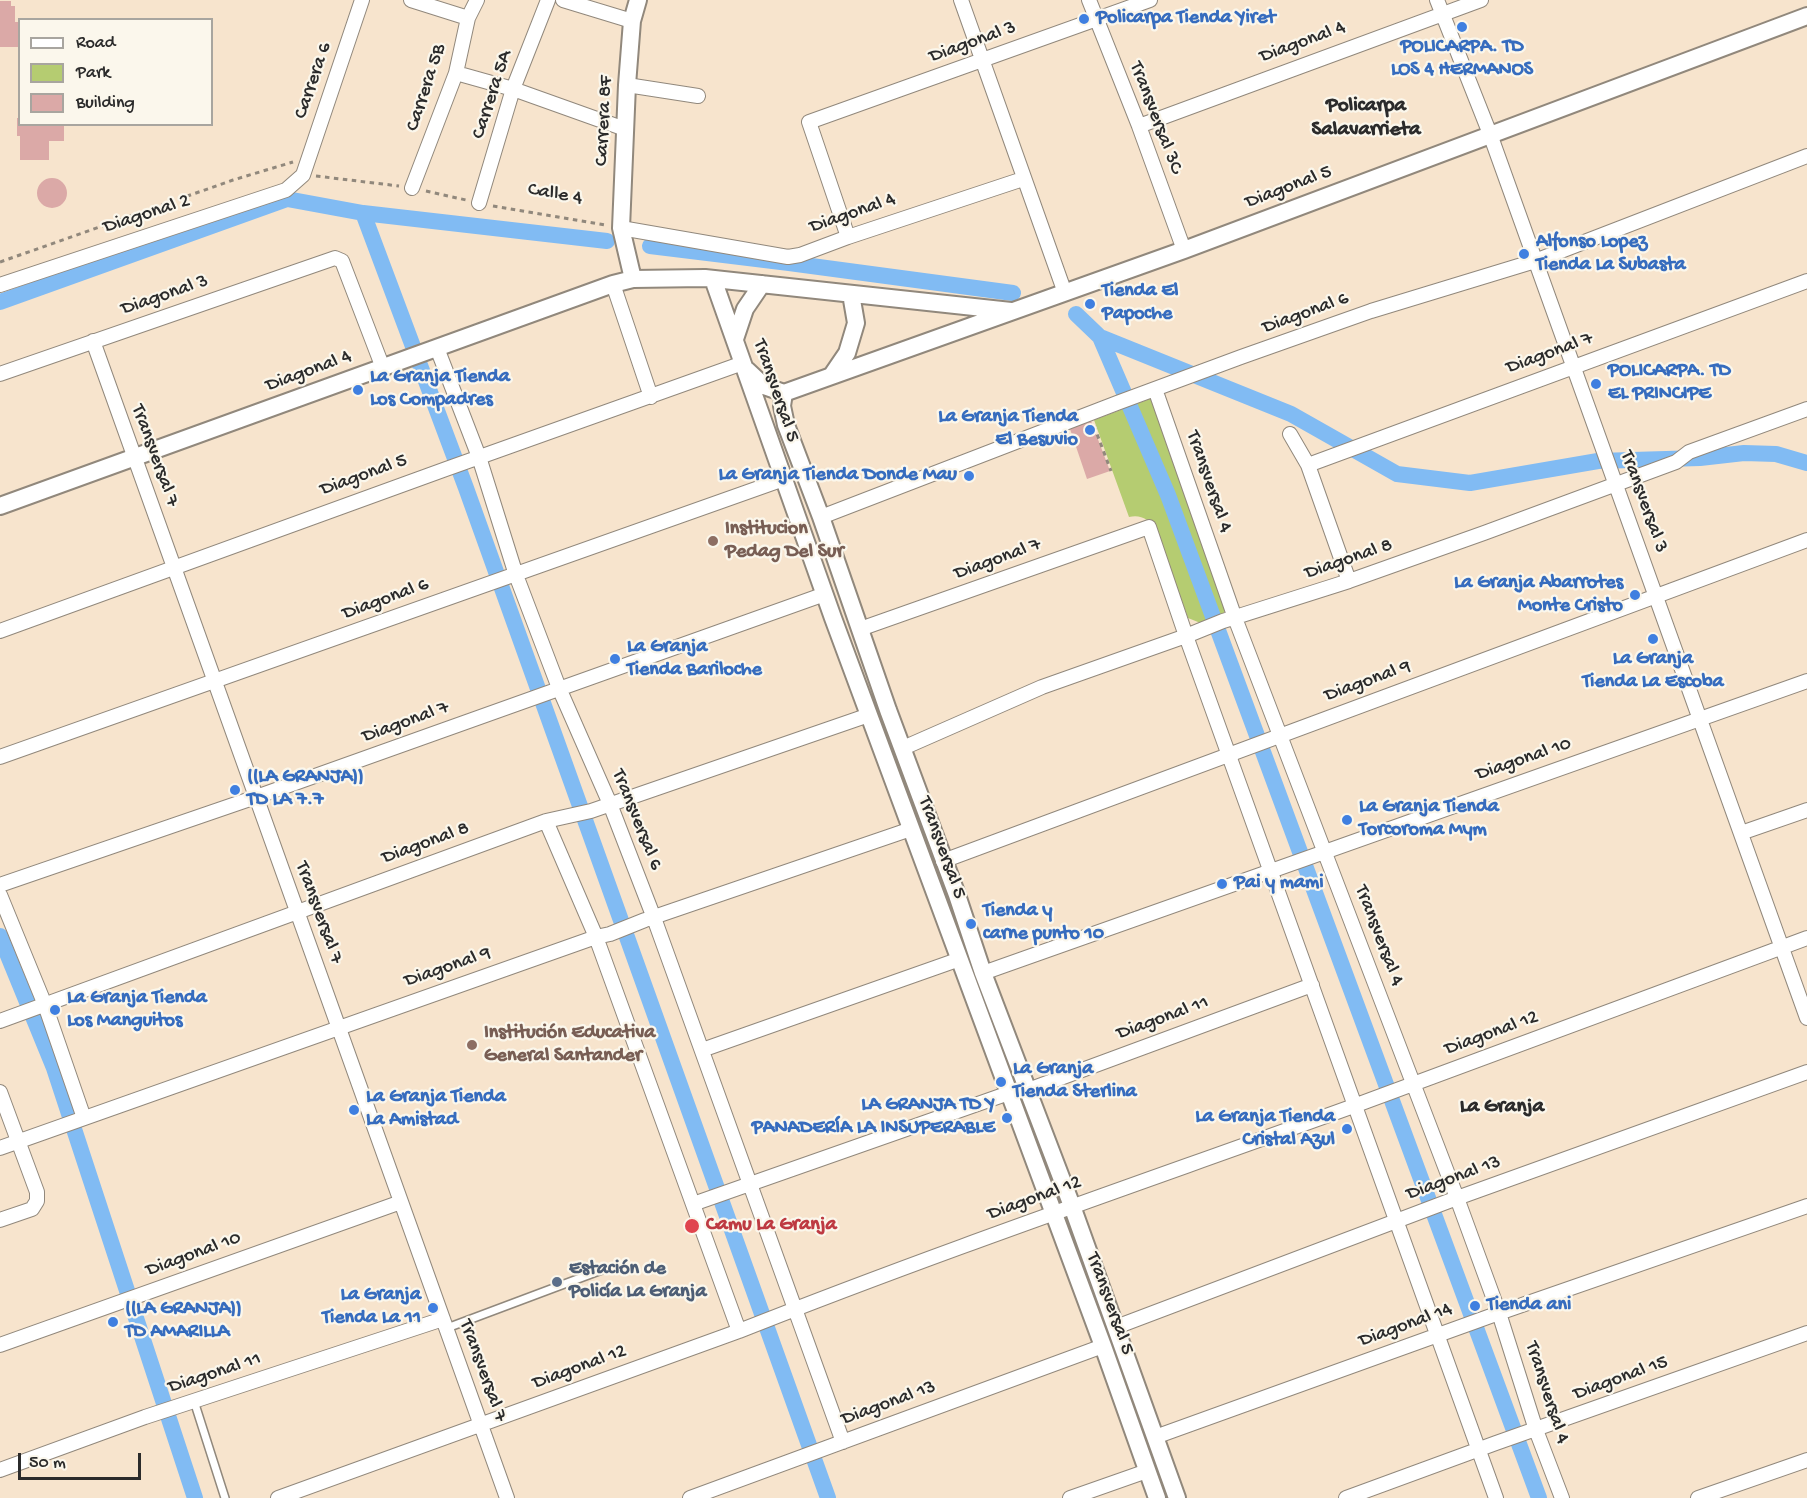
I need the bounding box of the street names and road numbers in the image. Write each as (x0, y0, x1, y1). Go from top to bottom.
street label: Diagonal 3 (926, 16, 1020, 70)
street label: Diagonal 4 (1257, 16, 1349, 70)
street label: Carrera 6 (290, 40, 338, 122)
street label: Carrera 5B (402, 41, 452, 135)
street label: Carrera 5A (467, 48, 519, 142)
street label: Transversal 3C (1123, 59, 1187, 177)
street label: Carrera 8F (591, 75, 619, 167)
street label: Diagonal 5 (1242, 161, 1336, 215)
street label: Calle 4 (526, 178, 584, 212)
street label: Diagonal 4 (807, 188, 899, 240)
street label: Diagonal 2 (101, 190, 193, 240)
street label: Diagonal 3 (118, 270, 212, 322)
street label: Diagonal 6 (1260, 287, 1352, 341)
street label: Diagonal 7 (1503, 327, 1597, 381)
street label: Transversal 5 (746, 336, 804, 446)
street label: Diagonal 4 (263, 345, 355, 399)
street label: Transversal 7 (124, 402, 184, 510)
street label: Transversal 4 (1179, 428, 1237, 536)
street label: Transversal 3 (1613, 448, 1673, 556)
street label: Diagonal 5 (317, 449, 411, 503)
street label: Diagonal 7 (951, 533, 1045, 587)
street label: Diagonal 8 (1302, 534, 1396, 586)
street label: Diagonal 6 (340, 573, 432, 627)
street label: Diagonal 9 (1322, 655, 1414, 709)
street label: Diagonal 7 (359, 696, 453, 750)
street label: Diagonal 10 (1473, 732, 1575, 788)
street label: Transversal 6 (605, 766, 667, 874)
street label: Transversal 5 (911, 794, 971, 902)
street label: Diagonal 8 (379, 817, 473, 871)
street label: Transversal 7 (288, 859, 348, 967)
street label: Transversal 4 (1348, 882, 1408, 990)
street label: Diagonal 9 (402, 942, 494, 994)
street label: Diagonal 11 (1114, 991, 1212, 1047)
street label: Diagonal 12 (1442, 1006, 1542, 1062)
street label: Diagonal 13 (1404, 1151, 1504, 1207)
street label: Diagonal 12 (985, 1171, 1085, 1227)
street label: Diagonal 10 (143, 1227, 245, 1283)
street label: Transversal 5 (1079, 1250, 1139, 1358)
street label: Diagonal 14 (1356, 1298, 1456, 1354)
street label: Transversal 7 (452, 1317, 512, 1425)
street label: Transversal 4 (1518, 1339, 1574, 1447)
street label: Diagonal 12 (530, 1340, 630, 1396)
street label: Diagonal 11 (166, 1348, 264, 1400)
street label: Diagonal 15 (1571, 1351, 1671, 1407)
street label: Diagonal 13 (839, 1376, 939, 1432)

